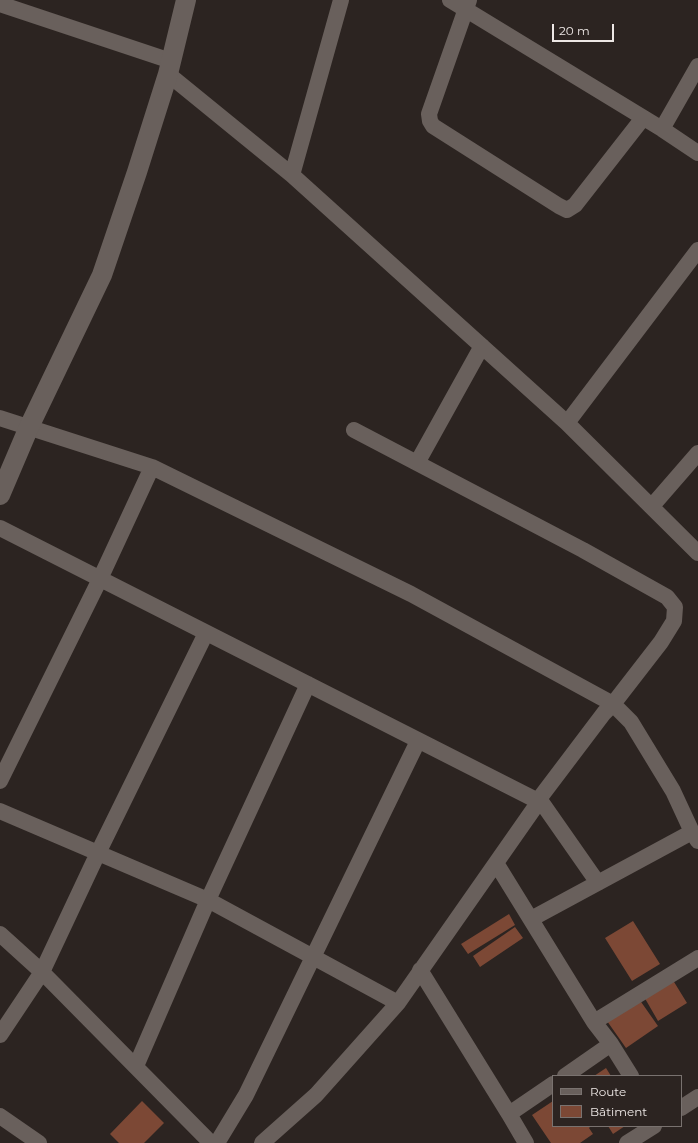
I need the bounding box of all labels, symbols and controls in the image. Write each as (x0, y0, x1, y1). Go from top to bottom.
scale bar (554, 16, 616, 42)
text: 20 m (559, 23, 590, 38)
legend (552, 1075, 682, 1127)
text: Route (590, 1084, 626, 1099)
text: Bâtiment (590, 1104, 647, 1119)

